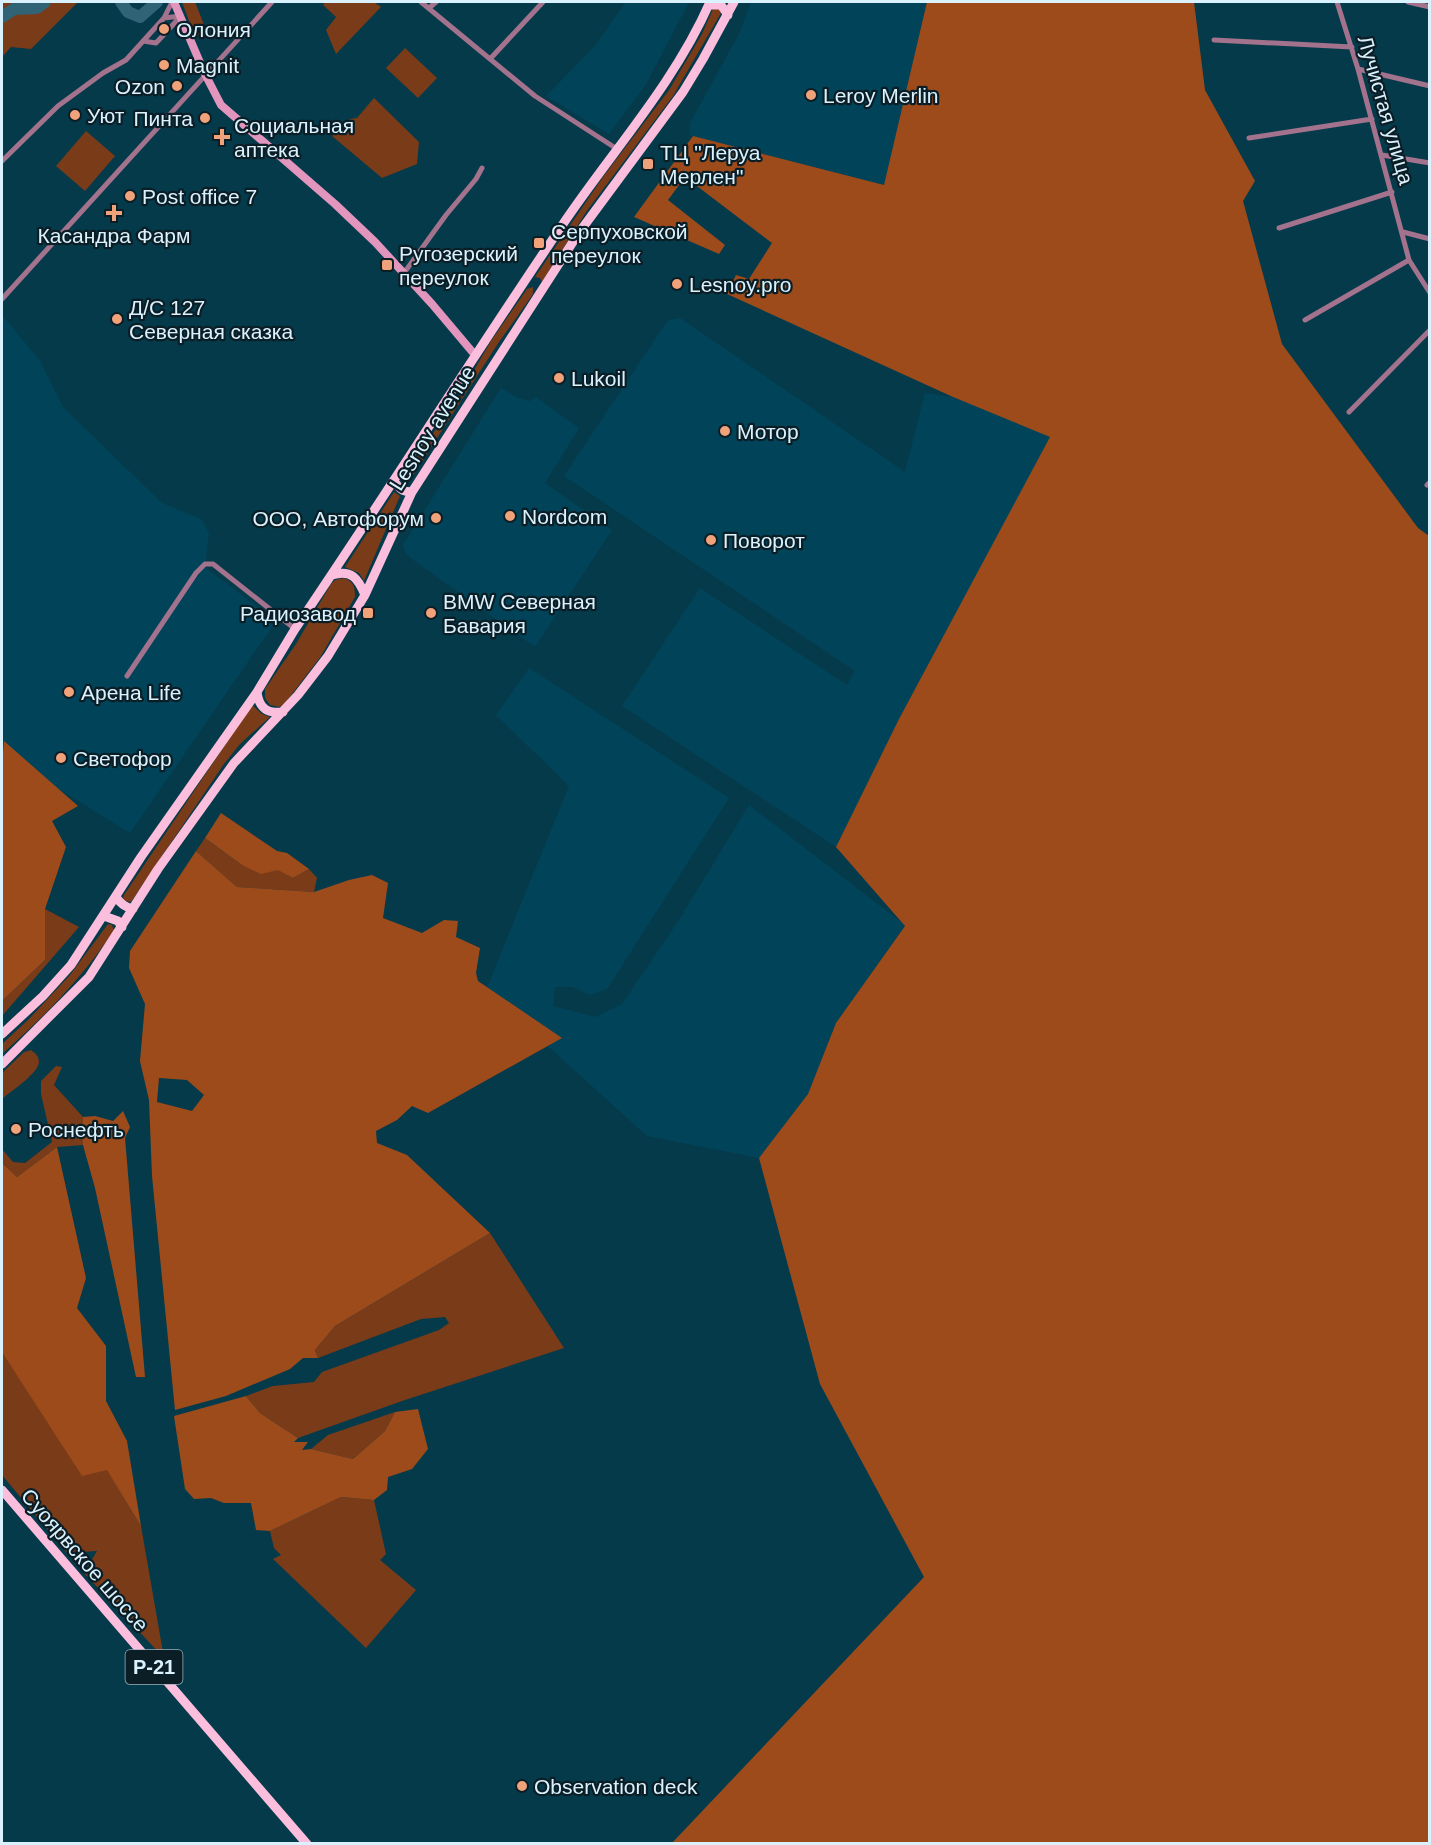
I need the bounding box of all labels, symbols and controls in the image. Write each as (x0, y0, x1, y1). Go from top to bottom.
place label: Олония (176, 18, 251, 41)
marker: Олония (157, 22, 171, 36)
street label: Лучистая улица (1354, 33, 1418, 187)
place label: Magnit (176, 54, 239, 77)
marker: Magnit (157, 58, 171, 72)
place label: Ozon (115, 75, 165, 98)
marker: Ozon (170, 79, 184, 93)
place label: Leroy Merlin (823, 84, 939, 107)
marker: Leroy Merlin (804, 88, 818, 102)
place label: Уют (87, 104, 125, 127)
place label: Пинта (134, 107, 193, 130)
marker: Уют (68, 108, 82, 122)
marker: Пинта (198, 111, 212, 125)
place label: Социальная аптека (234, 114, 354, 161)
marker: Социальная аптека (215, 130, 229, 144)
place label: ТЦ "Леруа Мерлен" (660, 141, 761, 188)
marker: ТЦ "Леруа Мерлен" (641, 157, 655, 171)
place label: Post office 7 (142, 185, 257, 208)
marker: Post office 7 (123, 189, 137, 203)
marker: Касандра Фарм (107, 206, 121, 220)
place label: Серпуховской переулок (551, 220, 688, 267)
place label: Касандра Фарм (38, 224, 190, 247)
marker: Серпуховской переулок (532, 236, 546, 250)
place label: Ругозерский переулок (399, 242, 518, 289)
marker: Ругозерский переулок (380, 258, 394, 272)
place label: Lesnoy.pro (689, 273, 791, 296)
marker: Lesnoy.pro (670, 277, 684, 291)
place label: Д/С 127 Северная сказка (129, 296, 293, 343)
marker: Д/С 127 Северная сказка (110, 312, 124, 326)
street label: Lesnoy avenue (385, 362, 479, 494)
place label: Lukoil (571, 367, 626, 390)
marker: Lukoil (552, 371, 566, 385)
place label: Мотор (737, 420, 799, 443)
marker: Мотор (718, 424, 732, 438)
place label: Nordcom (522, 505, 607, 528)
place label: ООО, Автофорум (252, 507, 424, 530)
marker: Nordcom (503, 509, 517, 523)
marker: ООО, Автофорум (429, 511, 443, 525)
place label: Поворот (723, 529, 805, 552)
marker: Поворот (704, 533, 718, 547)
place label: BMW Северная Бавария (443, 590, 596, 637)
place label: Радиозавод (240, 602, 356, 625)
marker: Радиозавод (361, 606, 375, 620)
marker: BMW Северная Бавария (424, 606, 438, 620)
place label: Арена Life (81, 681, 181, 704)
marker: Арена Life (62, 685, 76, 699)
place label: Светофор (73, 747, 172, 770)
marker: Светофор (54, 751, 68, 765)
place label: Роснефть (28, 1118, 124, 1141)
marker: Роснефть (9, 1122, 23, 1136)
street label: Суоярвское шоссе (17, 1484, 153, 1636)
road number: Р-21 (126, 1650, 182, 1684)
place label: Observation deck (534, 1775, 698, 1798)
marker: Observation deck (515, 1779, 529, 1793)

